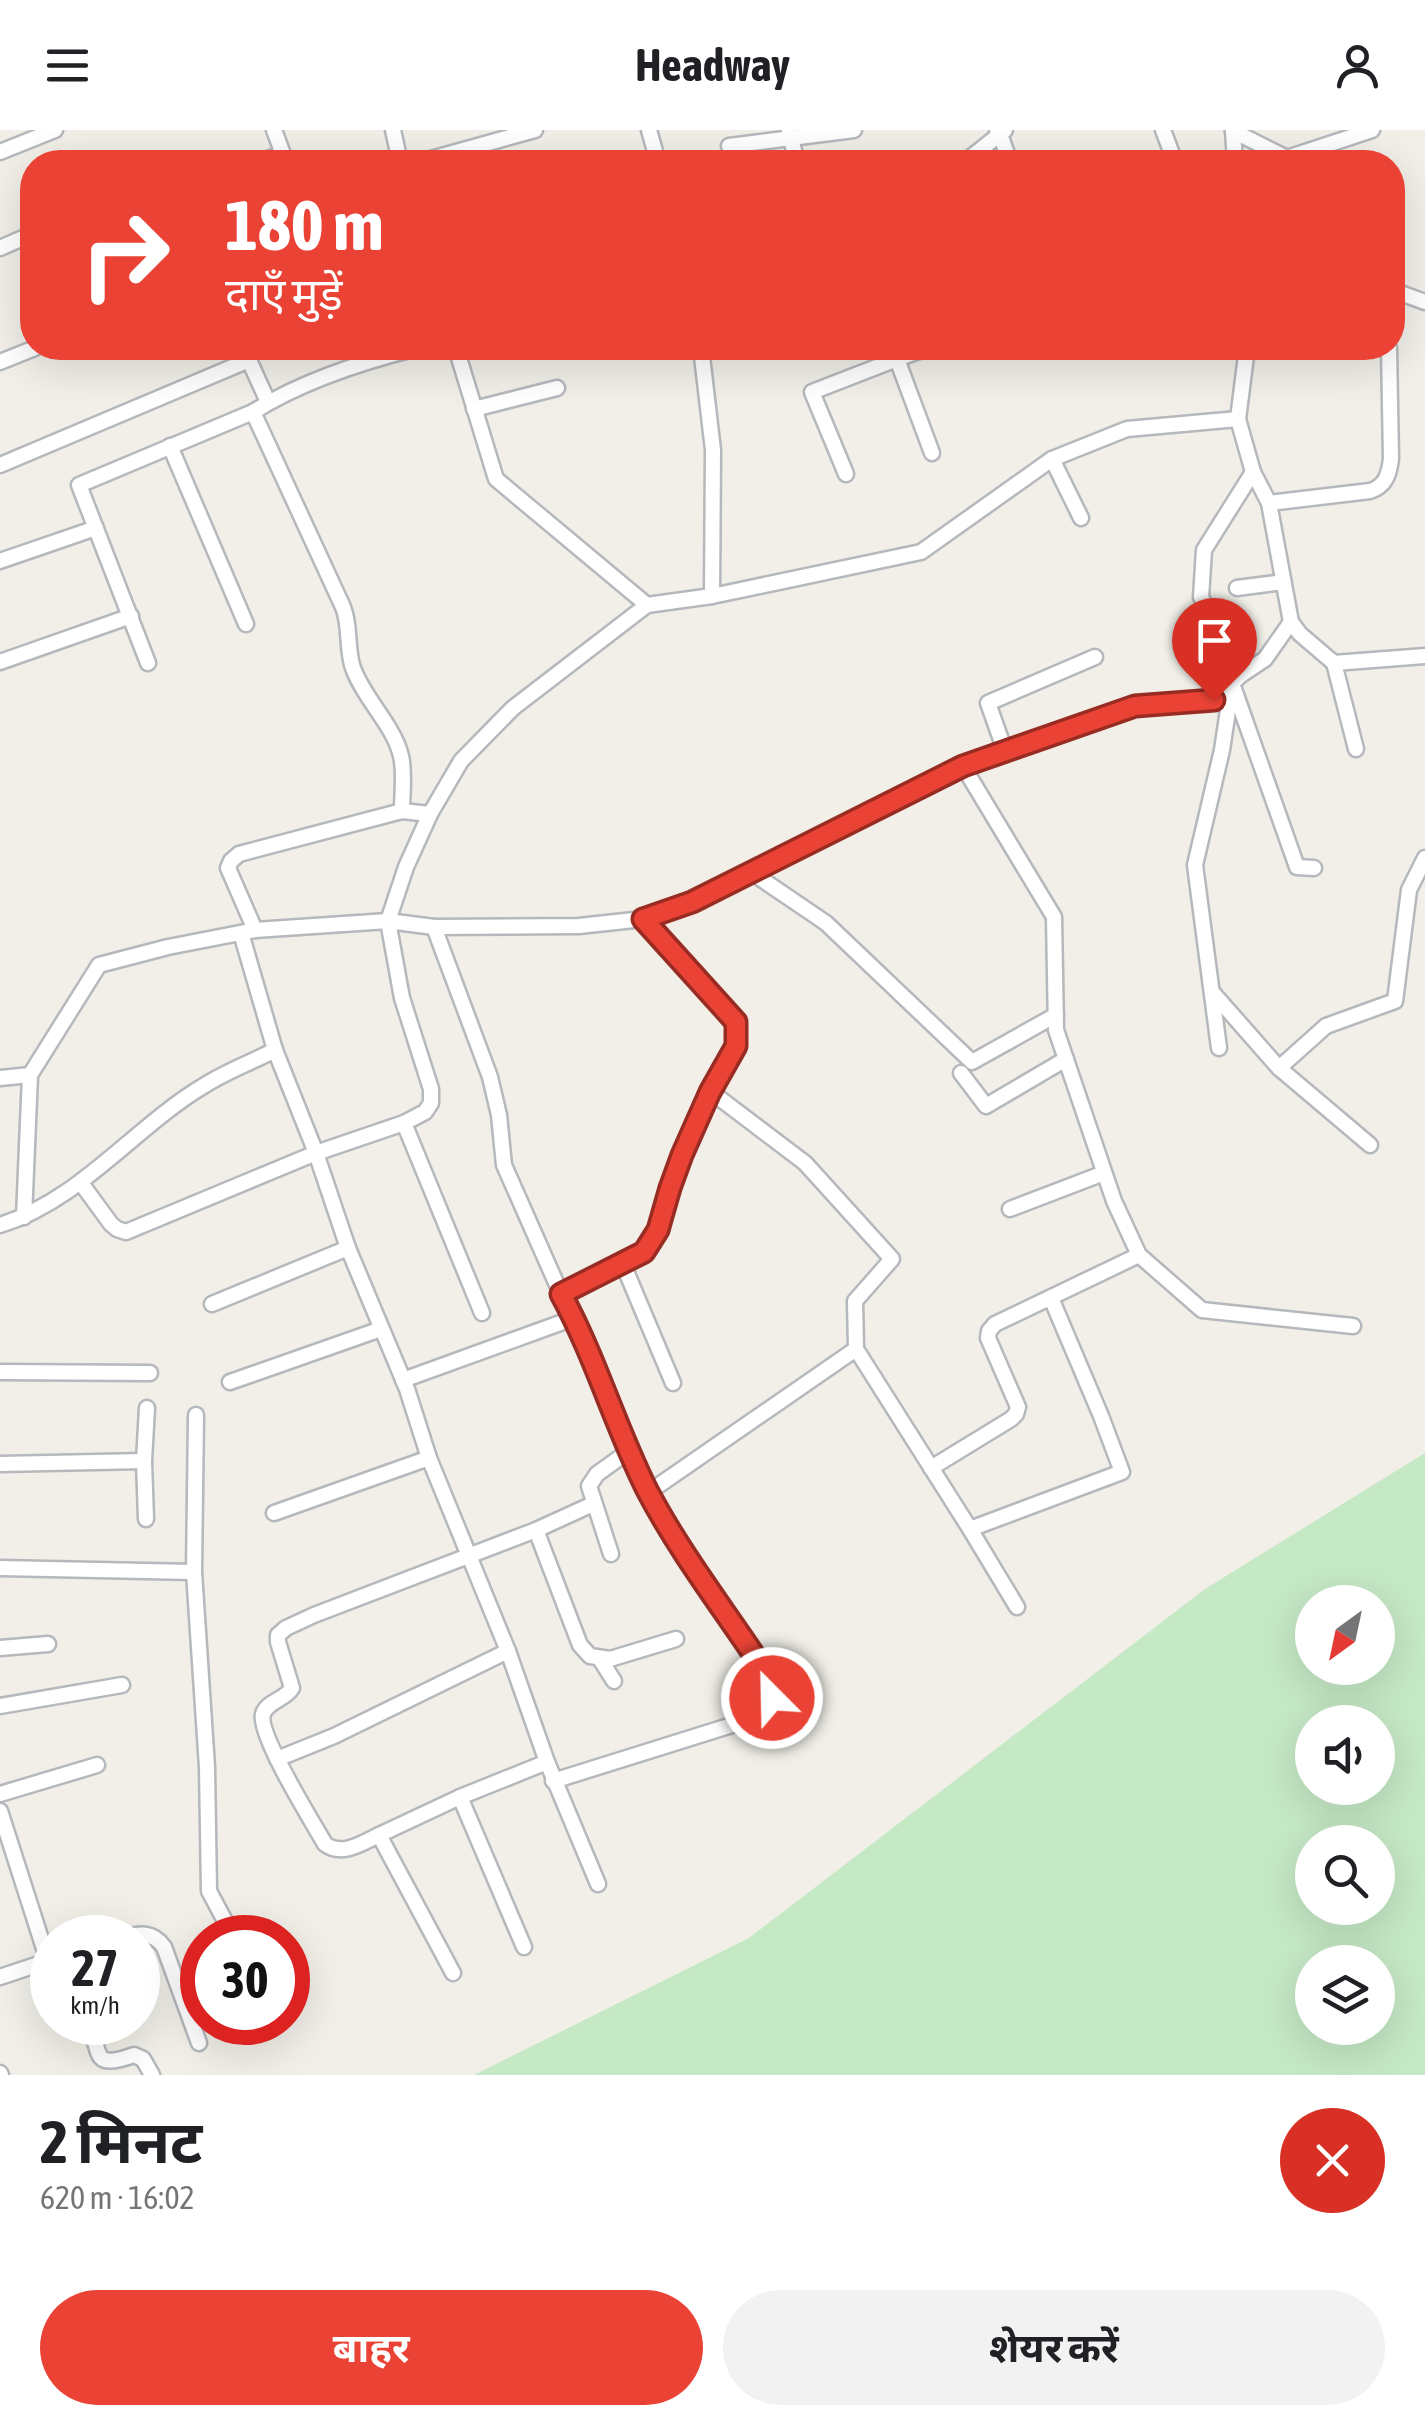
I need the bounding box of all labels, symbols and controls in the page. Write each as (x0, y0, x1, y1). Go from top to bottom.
icon: menu (40, 38, 95, 93)
icon: person (1330, 38, 1385, 93)
text: Headway (635, 39, 790, 91)
text: 180 m (225, 185, 384, 265)
icon: right (60, 190, 190, 320)
text: दाएँ मुड़ें (225, 268, 343, 320)
pin (1172, 598, 1257, 701)
icon: arrive (1187, 613, 1242, 668)
north arrow (1295, 1585, 1395, 1685)
map controls (1295, 1585, 1395, 2045)
position arrow (720, 1646, 824, 1750)
button: sound (1295, 1705, 1395, 1805)
button: search (1295, 1825, 1395, 1925)
speed limit sign: 30 (180, 1915, 310, 2045)
text: 27 (71, 1939, 118, 1997)
button: layers (1295, 1945, 1395, 2045)
text: km/h (70, 1991, 120, 2019)
text: 2 मिनट (40, 2107, 202, 2176)
button: close (1280, 2108, 1385, 2213)
text: 620 m · 16:02 (40, 2179, 195, 2216)
button: बाहर (40, 2290, 703, 2405)
button: शेयर करें (723, 2290, 1385, 2405)

